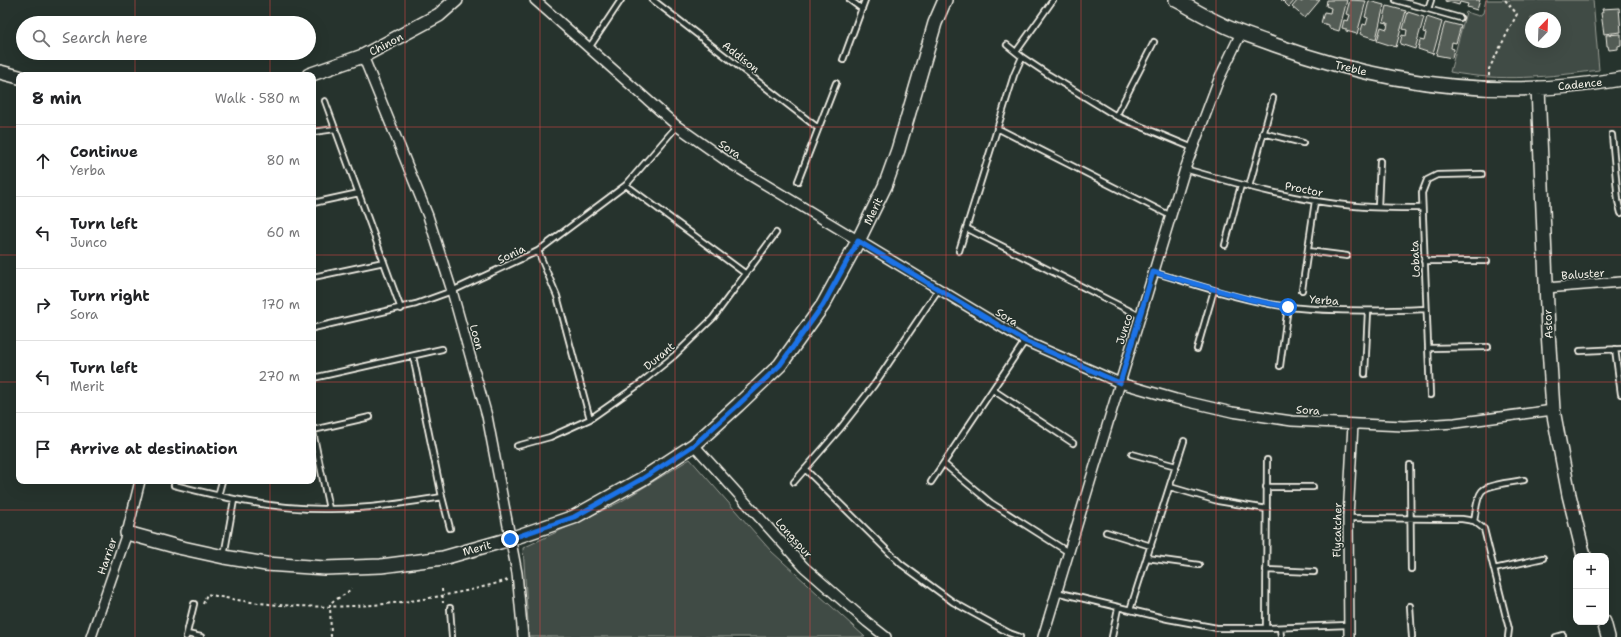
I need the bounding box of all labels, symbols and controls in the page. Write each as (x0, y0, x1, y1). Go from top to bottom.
north arrow (1525, 12, 1561, 48)
search box (16, 16, 316, 60)
icon: search (30, 27, 52, 49)
text: Search here (62, 28, 148, 48)
street label: Chinon (367, 29, 406, 60)
street label: Addison (719, 38, 763, 77)
street label: Treble (1333, 58, 1368, 79)
street label: Cadence (1557, 75, 1603, 94)
text: 8 min (32, 87, 82, 109)
text: Walk · 580 m (215, 90, 300, 107)
street label: Sora (716, 137, 744, 162)
text: Continue (70, 142, 138, 162)
icon: ahead (32, 150, 54, 172)
text: 80 m (266, 152, 300, 169)
text: Yerba (70, 162, 105, 179)
street label: Proctor (1283, 178, 1324, 201)
street label: Merit (860, 195, 887, 228)
text: Turn left (70, 214, 138, 234)
icon: left (32, 222, 54, 244)
text: 60 m (267, 224, 300, 241)
text: Junco (70, 234, 107, 251)
street label: Lobata (1407, 240, 1424, 278)
street label: Sonia (495, 241, 528, 268)
street label: Baluster (1561, 266, 1605, 283)
text: Turn right (70, 286, 150, 306)
street label: Yerba (1309, 292, 1339, 309)
icon: right (32, 294, 54, 316)
text: 170 m (262, 296, 300, 313)
route start (1279, 298, 1297, 316)
street label: Sora (993, 305, 1021, 330)
text: Sora (70, 306, 98, 323)
street label: Astor (1540, 309, 1557, 339)
street label: Junco (1113, 312, 1136, 346)
street label: Loon (466, 323, 487, 352)
street label: Durant (641, 339, 678, 374)
text: Turn left (70, 358, 138, 378)
icon: left (32, 366, 54, 388)
text: 270 m (258, 368, 300, 385)
text: Merit (70, 378, 104, 395)
street label: Sora (1296, 402, 1321, 419)
icon: arrive (32, 438, 54, 460)
text: Arrive at destination (70, 439, 238, 459)
street label: Flycatcher (1330, 502, 1345, 558)
street label: Longspur (772, 515, 815, 561)
route end (501, 530, 519, 548)
street label: Harrier (94, 536, 121, 577)
street label: Merit (461, 537, 493, 560)
map controls (1573, 553, 1609, 625)
button: + (1573, 553, 1609, 589)
button: − (1573, 589, 1609, 625)

